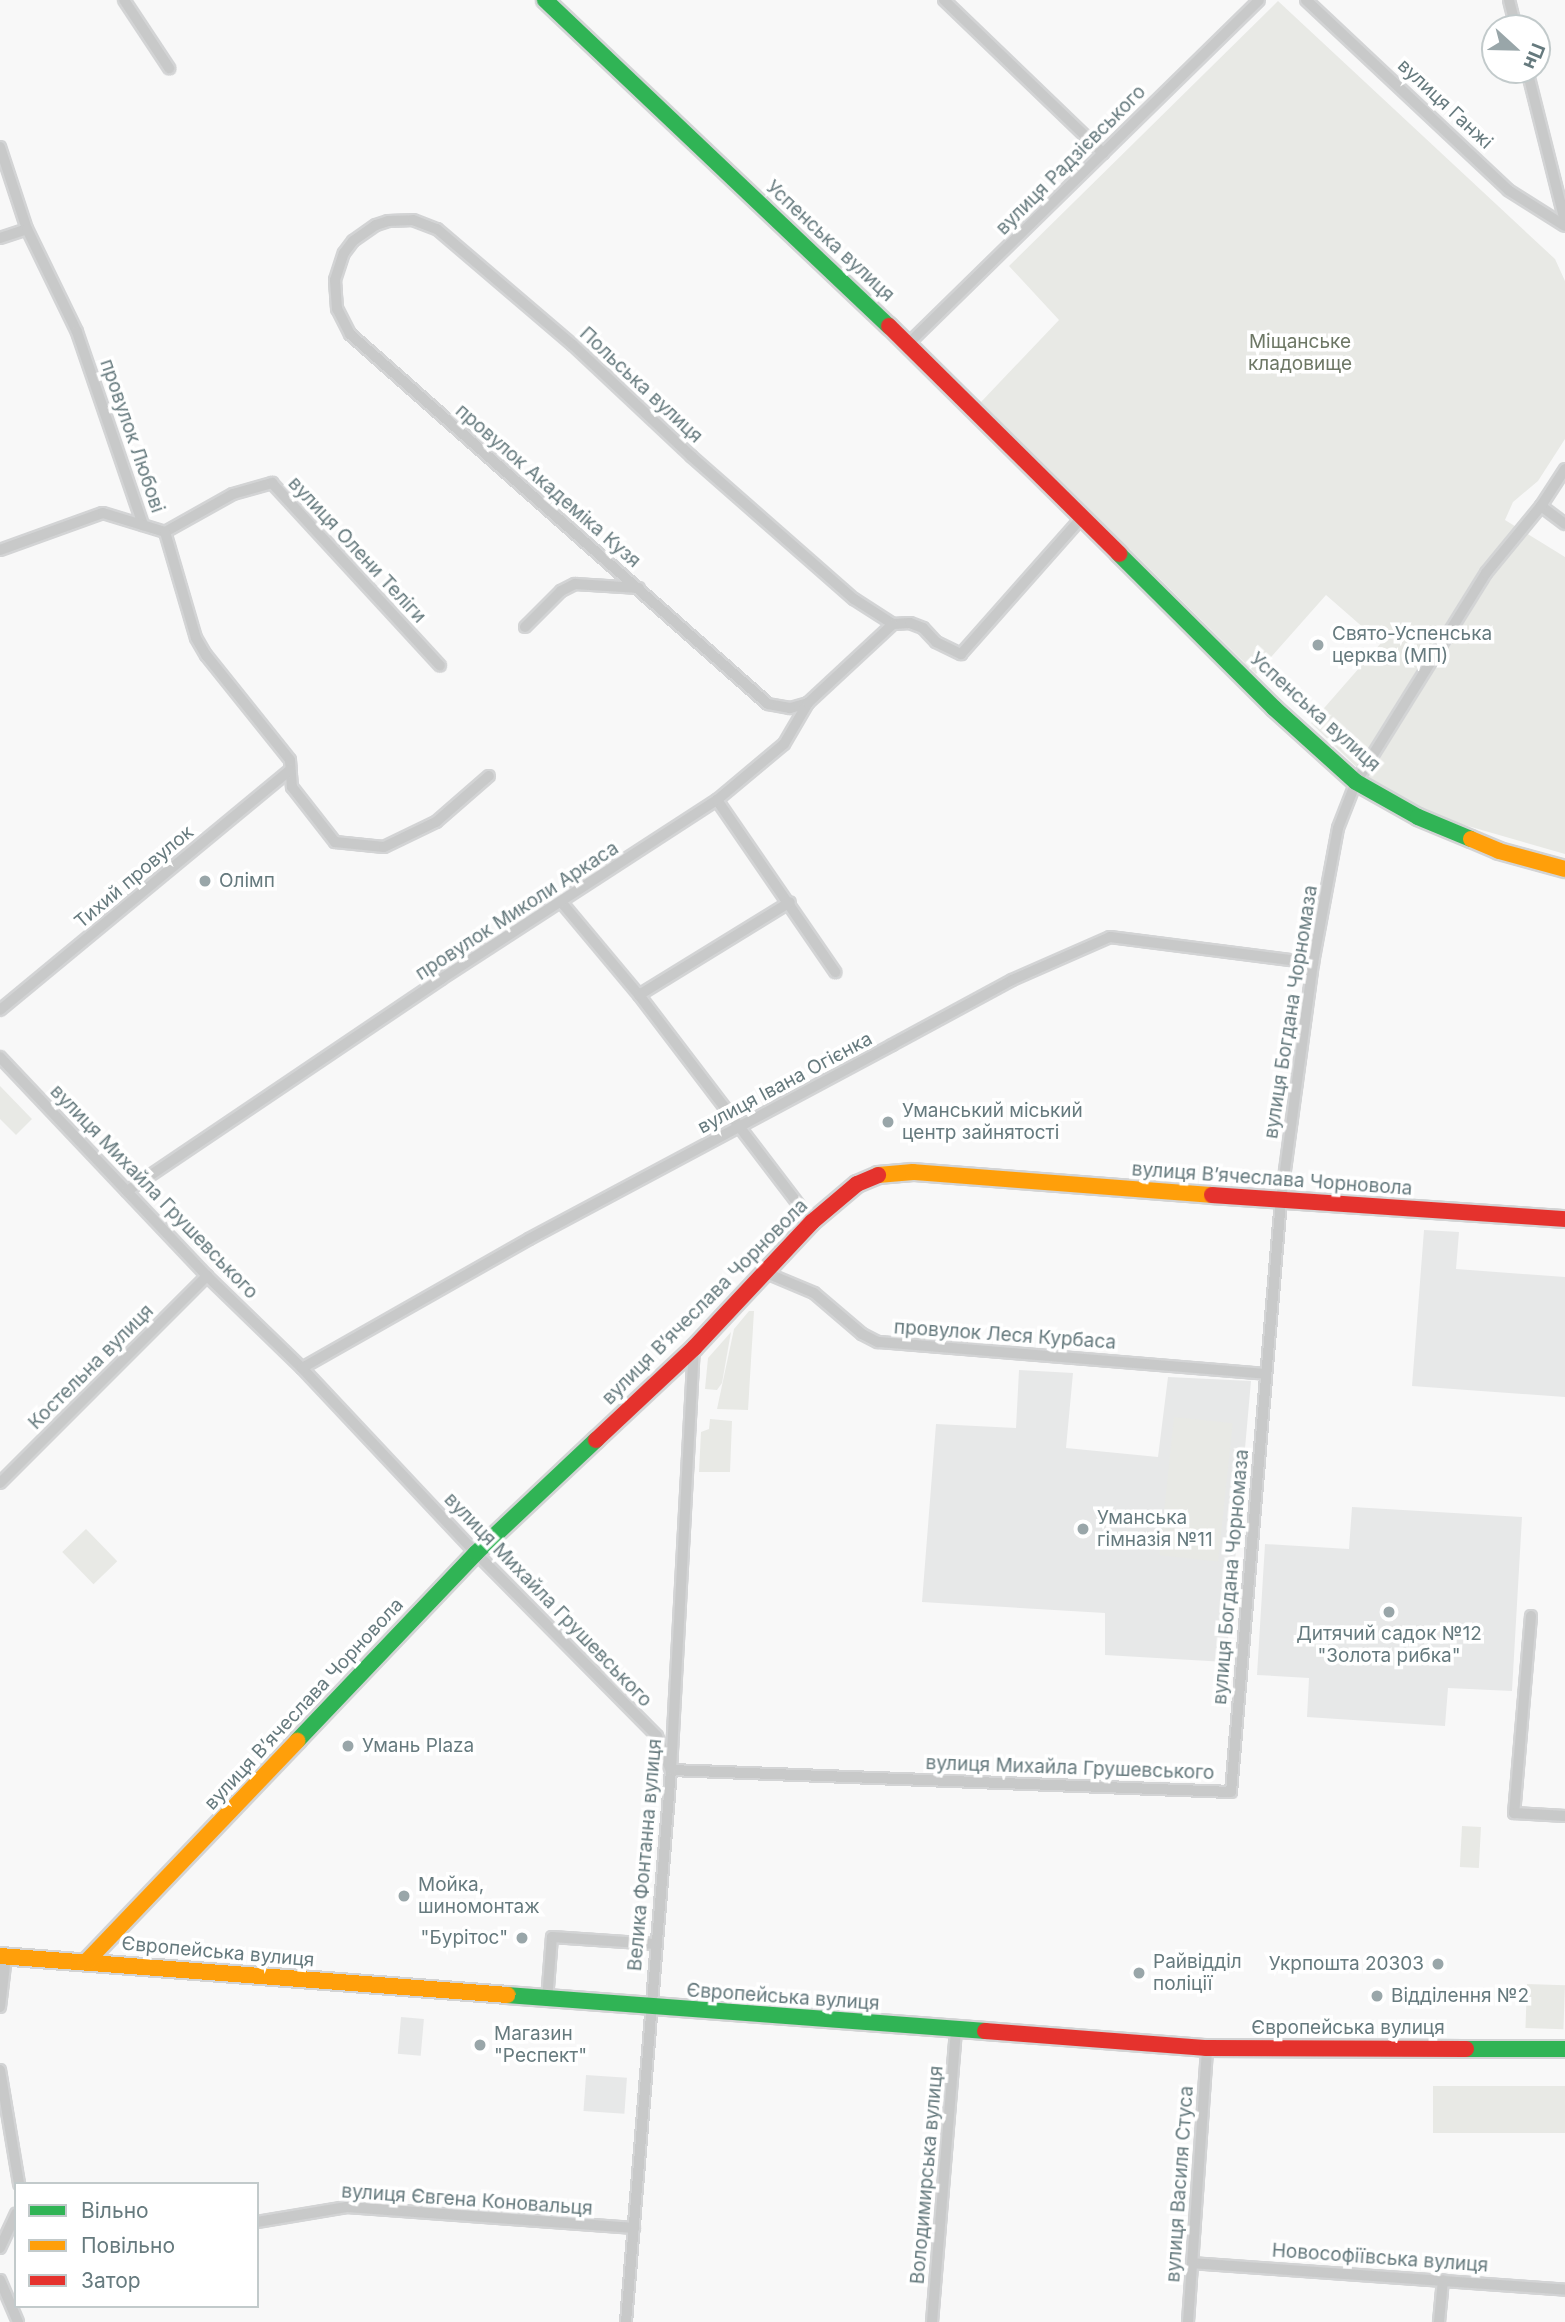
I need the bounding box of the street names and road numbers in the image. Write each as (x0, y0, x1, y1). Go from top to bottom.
street label: вулиця Ганжі (1393, 54, 1497, 154)
street label: вулиця Радзієвського (991, 80, 1151, 240)
street label: Успенська вулиця (761, 176, 899, 306)
street label: Польська вулиця (575, 322, 707, 448)
street label: провулок Любові (95, 356, 169, 516)
street label: провулок Академіка Кузя (451, 399, 645, 573)
street label: вулиця Олени Теліги (283, 472, 431, 628)
street label: Успенська вулиця (1245, 648, 1385, 776)
street label: Тихий провулок (70, 821, 198, 933)
street label: провулок Миколи Аркаса (411, 837, 623, 985)
street label: вулиця Богдана Чорномаза (1260, 884, 1322, 1140)
street label: вулиця Івана Огієнка (694, 1027, 876, 1139)
street label: вулиця Михайла Грушевського (45, 1080, 263, 1304)
street label: вулиця В’ячеслава Чорновола (1131, 1158, 1413, 1200)
street label: вулиця В’ячеслава Чорновола (598, 1195, 812, 1409)
street label: Костельна вулиця (24, 1300, 158, 1434)
street label: провулок Леся Курбаса (893, 1316, 1117, 1354)
street label: вулиця Богдана Чорномаза (1208, 1448, 1254, 1706)
street label: вулиця Михайла Грушевського (439, 1488, 657, 1712)
street label: вулиця В’ячеслава Чорновола (200, 1593, 408, 1815)
street label: Велика Фонтанна вулиця (623, 1738, 667, 1972)
street label: вулиця Михайла Грушевського (925, 1752, 1215, 1784)
street label: Європейська вулиця (121, 1932, 315, 1972)
street label: Європейська вулиця (686, 1979, 880, 2015)
street label: Європейська вулиця (1251, 2017, 1445, 2039)
street label: Володимирська вулиця (906, 2065, 948, 2285)
street label: вулиця Василя Стуса (1162, 2085, 1198, 2283)
street label: вулиця Євгена Коновальця (341, 2180, 593, 2220)
street label: Новософіївська вулиця (1271, 2239, 1489, 2277)

